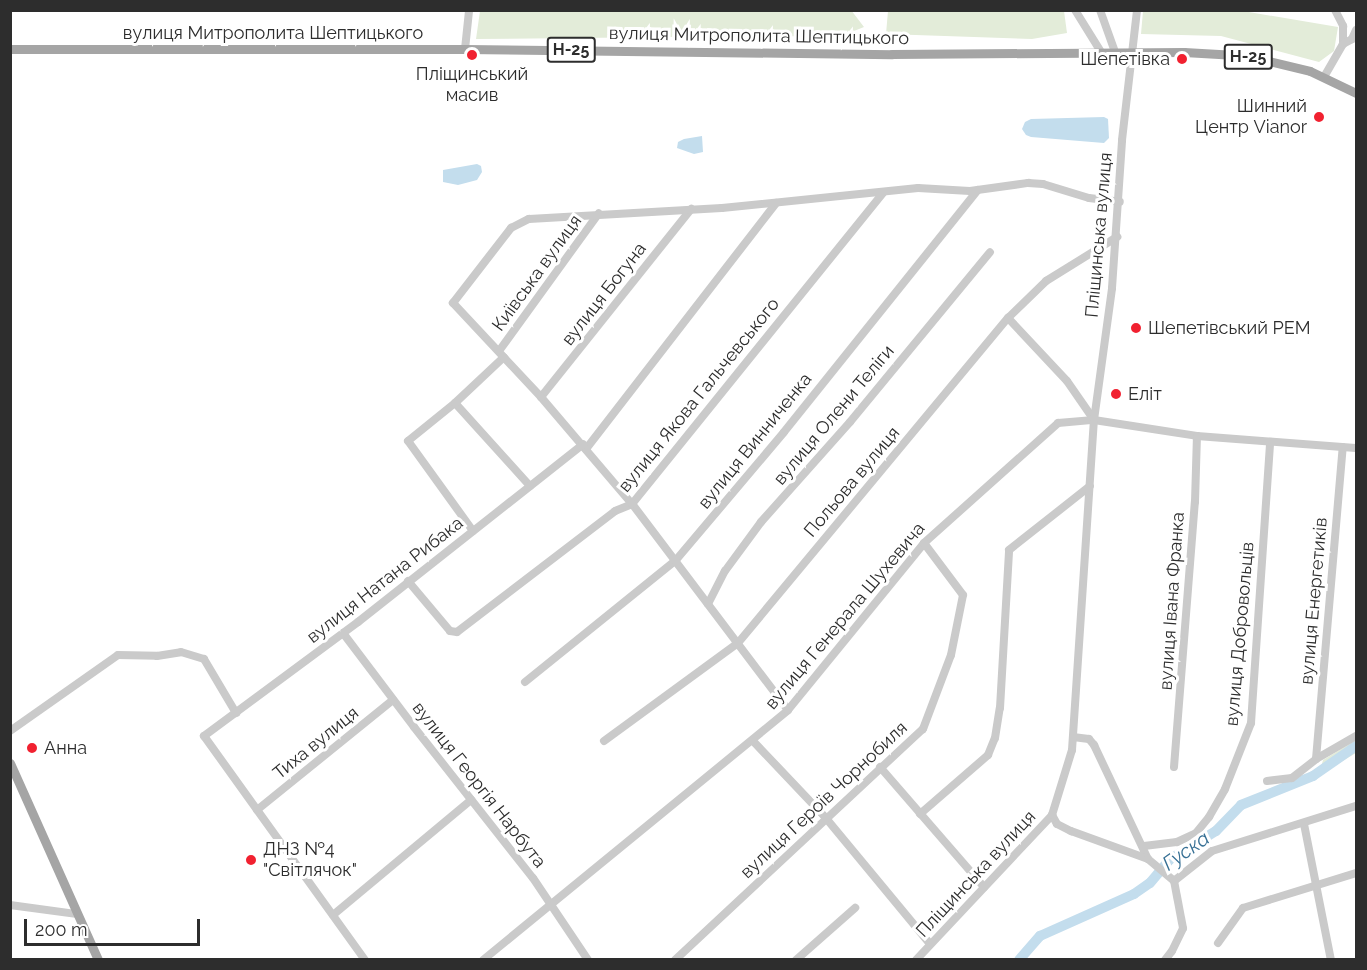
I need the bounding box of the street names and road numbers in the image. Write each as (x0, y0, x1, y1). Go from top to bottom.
street label: вулиця Митрополита Шептицького (123, 22, 423, 44)
street label: вулиця Митрополита Шептицького (609, 23, 909, 49)
road number: Н-25 (546, 37, 596, 63)
road number: Н-25 (1222, 44, 1274, 70)
street label: Пліщинська вулиця (1081, 152, 1117, 318)
street label: Київська вулиця (488, 211, 586, 335)
street label: вулиця Богуна (557, 238, 651, 350)
street label: вулиця Якова Гальчевського (614, 294, 784, 496)
street label: вулиця Олени Теліги (769, 340, 899, 490)
street label: вулиця Винниченка (694, 369, 816, 513)
street label: Польова вулиця (800, 422, 904, 542)
street label: вулиця Івана Франка (1155, 511, 1189, 691)
street label: вулиця Натана Рибака (302, 512, 468, 648)
street label: вулиця Енергетиків (1296, 517, 1332, 685)
street label: вулиця Генерала Шухевича (761, 518, 929, 714)
street label: вулиця Добровольців (1221, 541, 1259, 727)
street label: вулиця Георгія Нарбута (408, 698, 550, 872)
street label: Тиха вулиця (269, 702, 363, 784)
street label: вулиця Героїв Чорнобиля (736, 717, 912, 883)
street label: Пліщинська вулиця (912, 806, 1040, 942)

